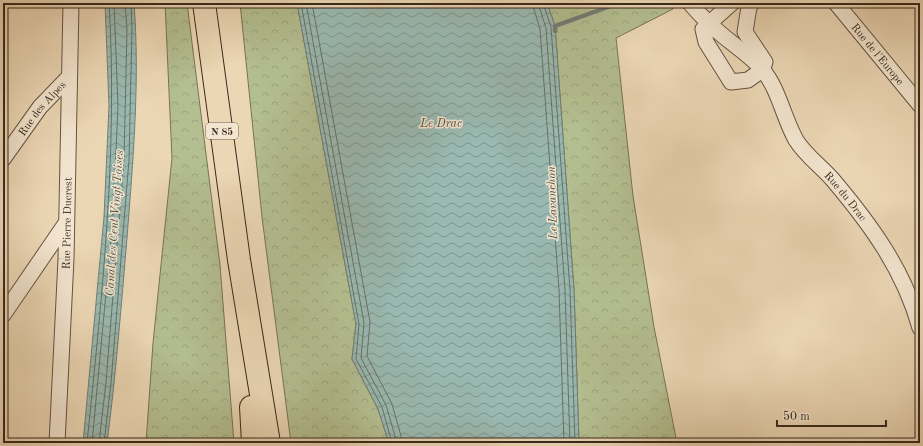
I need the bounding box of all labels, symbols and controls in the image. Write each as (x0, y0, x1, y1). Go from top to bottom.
street label: Rue de l'Europe (849, 22, 905, 88)
street label: Rue des Alpes (17, 80, 69, 138)
water label: Le Drac (419, 118, 462, 130)
road number: N 85 (206, 123, 238, 139)
water label: Canal des Cent Vingt Toises (104, 150, 126, 297)
water label: Le Lavanchon (546, 166, 560, 241)
street label: Rue du Drac (822, 170, 868, 224)
street label: Rue Pierre Ducrest (62, 177, 75, 270)
scale bar (777, 402, 886, 428)
text: 50 m (783, 410, 810, 423)

